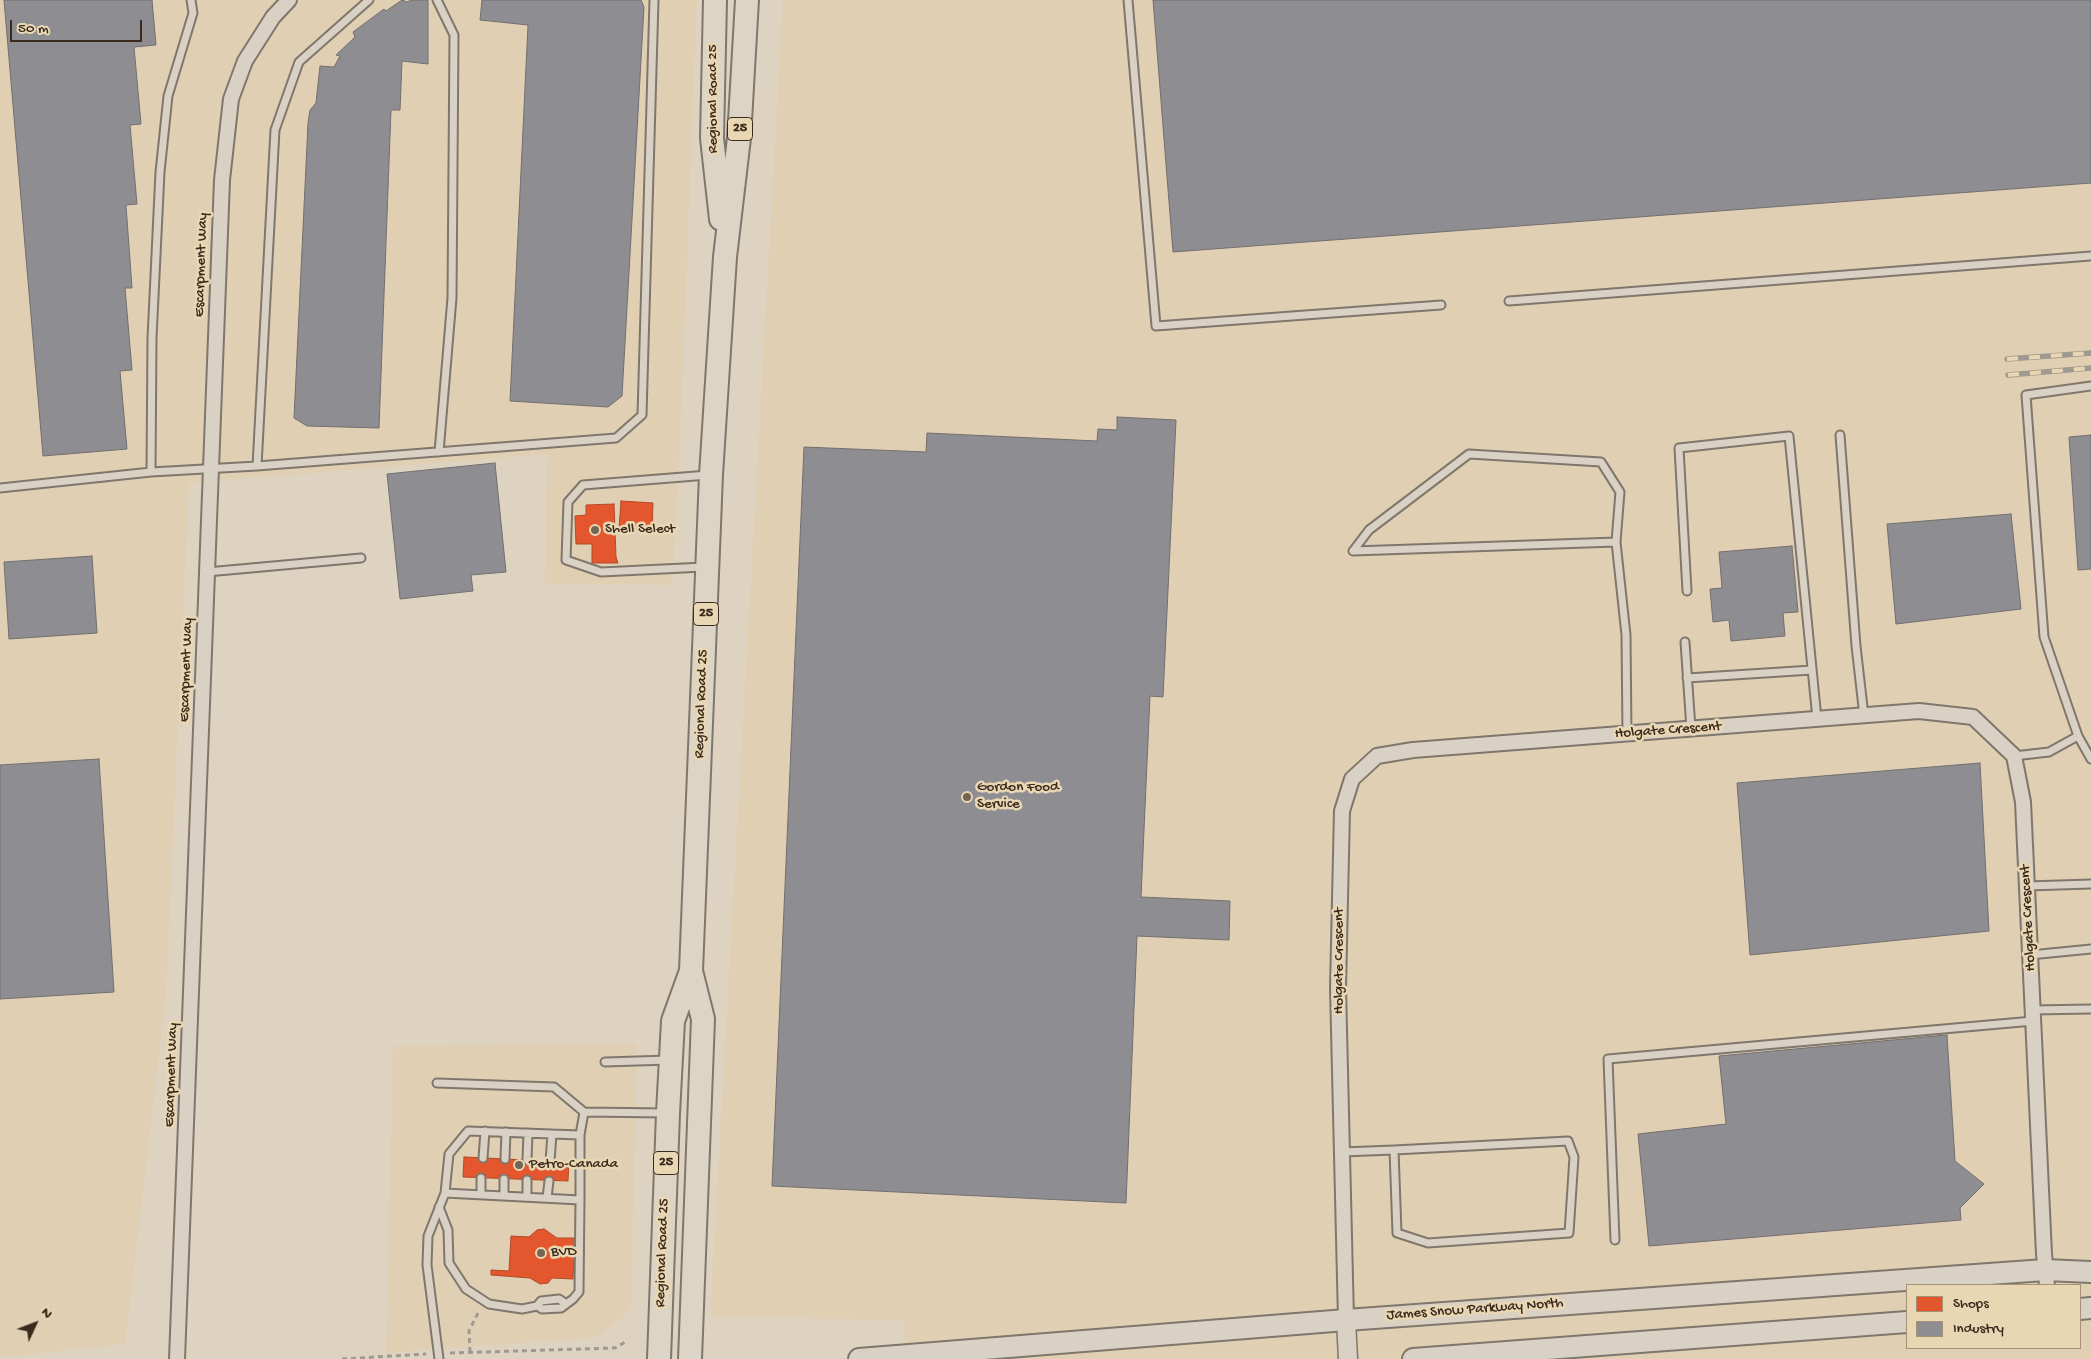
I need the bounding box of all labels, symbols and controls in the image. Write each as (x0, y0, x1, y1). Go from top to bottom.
scale bar (12, 10, 145, 42)
text: 50 m (18, 20, 49, 38)
street label: Regional Road 25 (705, 44, 723, 154)
road number: 25 (728, 118, 752, 140)
street label: Escarpment Way (191, 212, 213, 318)
place label: Shell Select (605, 521, 675, 539)
marker: Shell Select (589, 524, 601, 536)
road number: 25 (694, 602, 718, 626)
street label: Escarpment Way (176, 617, 198, 723)
street label: Regional Road 25 (691, 649, 713, 759)
street label: Holgate Crescent (1614, 718, 1722, 744)
place label: Gordon Food Service (977, 779, 1059, 814)
marker: Gordon Food Service (961, 791, 973, 803)
street label: Holgate Crescent (2017, 864, 2041, 972)
street label: Holgate Crescent (1331, 908, 1349, 1014)
street label: Escarpment Way (161, 1022, 183, 1128)
road number: 25 (654, 1152, 678, 1174)
place label: Petro-Canada (529, 1156, 618, 1174)
marker: Petro-Canada (513, 1159, 525, 1171)
street label: Regional Road 25 (652, 1198, 674, 1308)
place label: BVD (551, 1244, 577, 1262)
marker: BVD (535, 1247, 547, 1259)
legend (1906, 1284, 2081, 1349)
street label: James Snow Parkway North (1386, 1295, 1564, 1325)
text: Shops (1953, 1295, 1989, 1313)
north arrow (10, 1299, 60, 1349)
text: N (37, 1304, 56, 1323)
text: Industry (1953, 1320, 2004, 1338)

